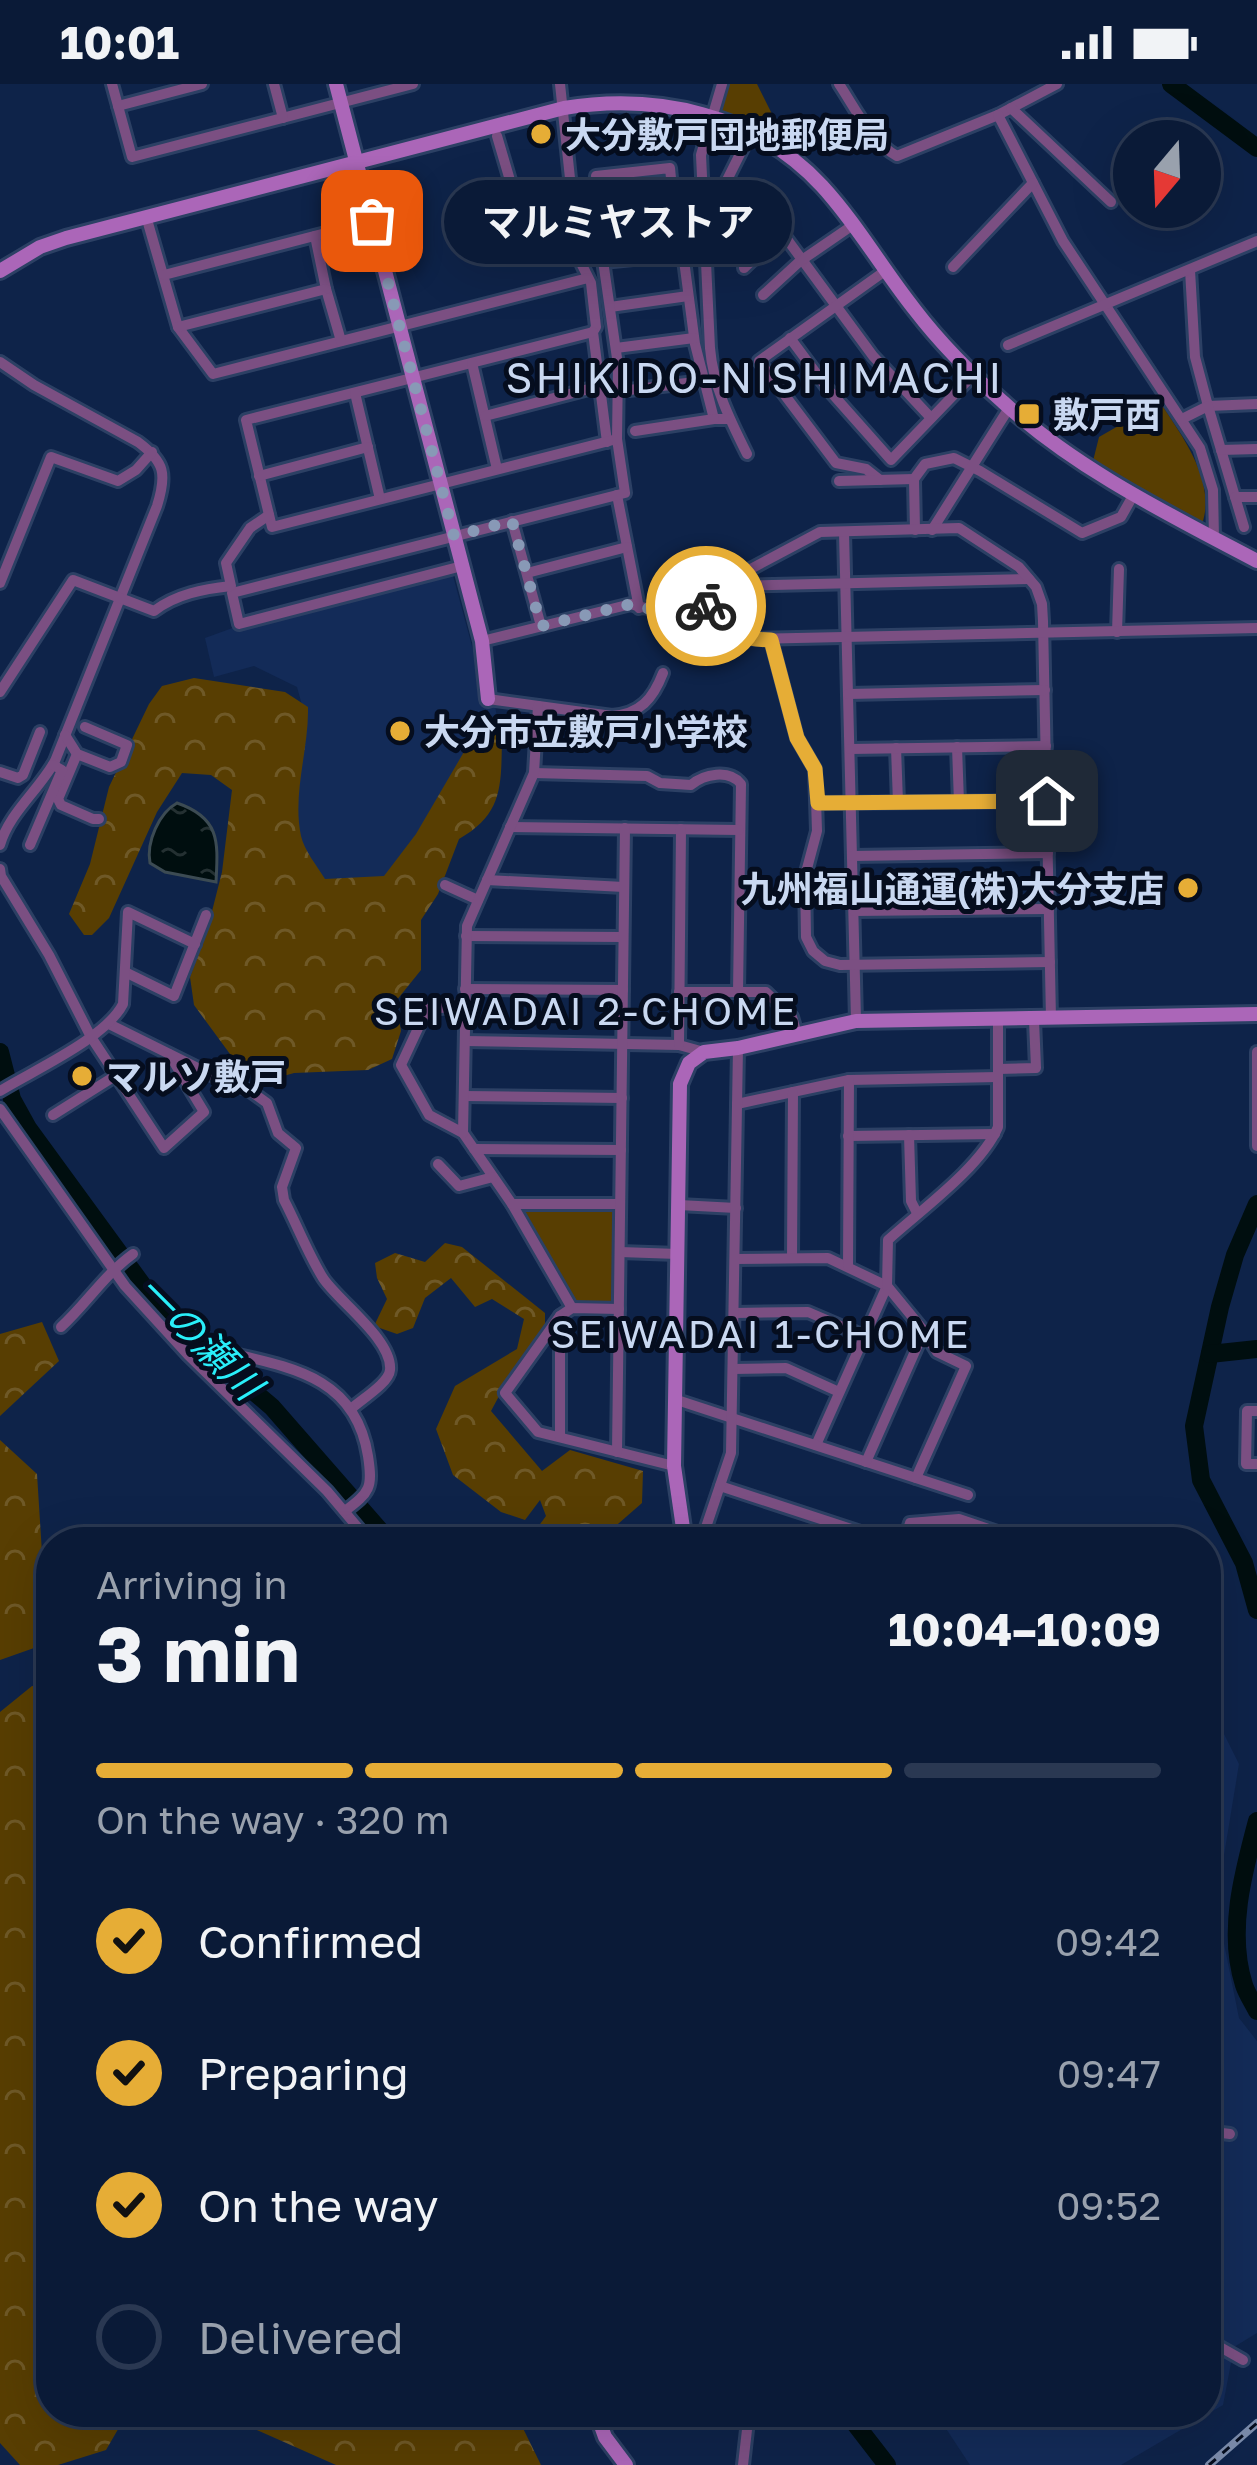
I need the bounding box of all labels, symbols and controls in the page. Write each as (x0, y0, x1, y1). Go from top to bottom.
text: 10:01 (60, 15, 179, 69)
place label: 大分敷戸団地郵便局 (565, 113, 889, 156)
north arrow (1113, 120, 1221, 228)
map controls (1113, 120, 1221, 228)
marker: 大分敷戸団地郵便局 (528, 121, 554, 147)
pin (321, 170, 423, 272)
callout: マルミヤストア (444, 179, 792, 263)
icon: bag (339, 188, 405, 254)
text: マルミヤストア (481, 198, 755, 245)
district label: SHIKIDO-NISHIMACHI (506, 352, 1004, 402)
place label: 敷戸西 (1053, 393, 1161, 436)
marker: 敷戸西 (1016, 401, 1042, 427)
courier (646, 546, 766, 666)
icon: bike (673, 573, 739, 639)
place label: 大分市立敷戸小学校 (424, 710, 748, 753)
marker: 大分市立敷戸小学校 (387, 718, 413, 744)
pin (996, 750, 1098, 852)
icon: home (1014, 768, 1080, 834)
place label: 九州福山通運(株)大分支店 (741, 867, 1164, 910)
marker: 九州福山通運(株)大分支店 (1175, 875, 1201, 901)
district label: SEIWADAI 2-CHOME (374, 987, 798, 1034)
place label: マルソ敷戸 (106, 1055, 286, 1098)
marker: マルソ敷戸 (69, 1063, 95, 1089)
water label: 一の瀬川 (128, 1265, 275, 1412)
district label: SEIWADAI 1-CHOME (551, 1310, 971, 1357)
text: Arriving in (96, 1561, 287, 1608)
text: 10:04–10:09 (888, 1602, 1161, 1656)
text: 3 min (96, 1606, 300, 1699)
text: On the way · 320 m (96, 1796, 450, 1843)
icon: check (96, 1908, 162, 1974)
text: Confirmed (198, 1914, 423, 1968)
text: 09:42 (1055, 1918, 1161, 1965)
icon: check (96, 2040, 162, 2106)
text: Preparing (198, 2046, 409, 2100)
text: 09:47 (1057, 2050, 1161, 2097)
icon: check (96, 2172, 162, 2238)
text: On the way (198, 2178, 439, 2232)
text: 09:52 (1056, 2182, 1161, 2229)
text: Delivered (198, 2310, 403, 2364)

